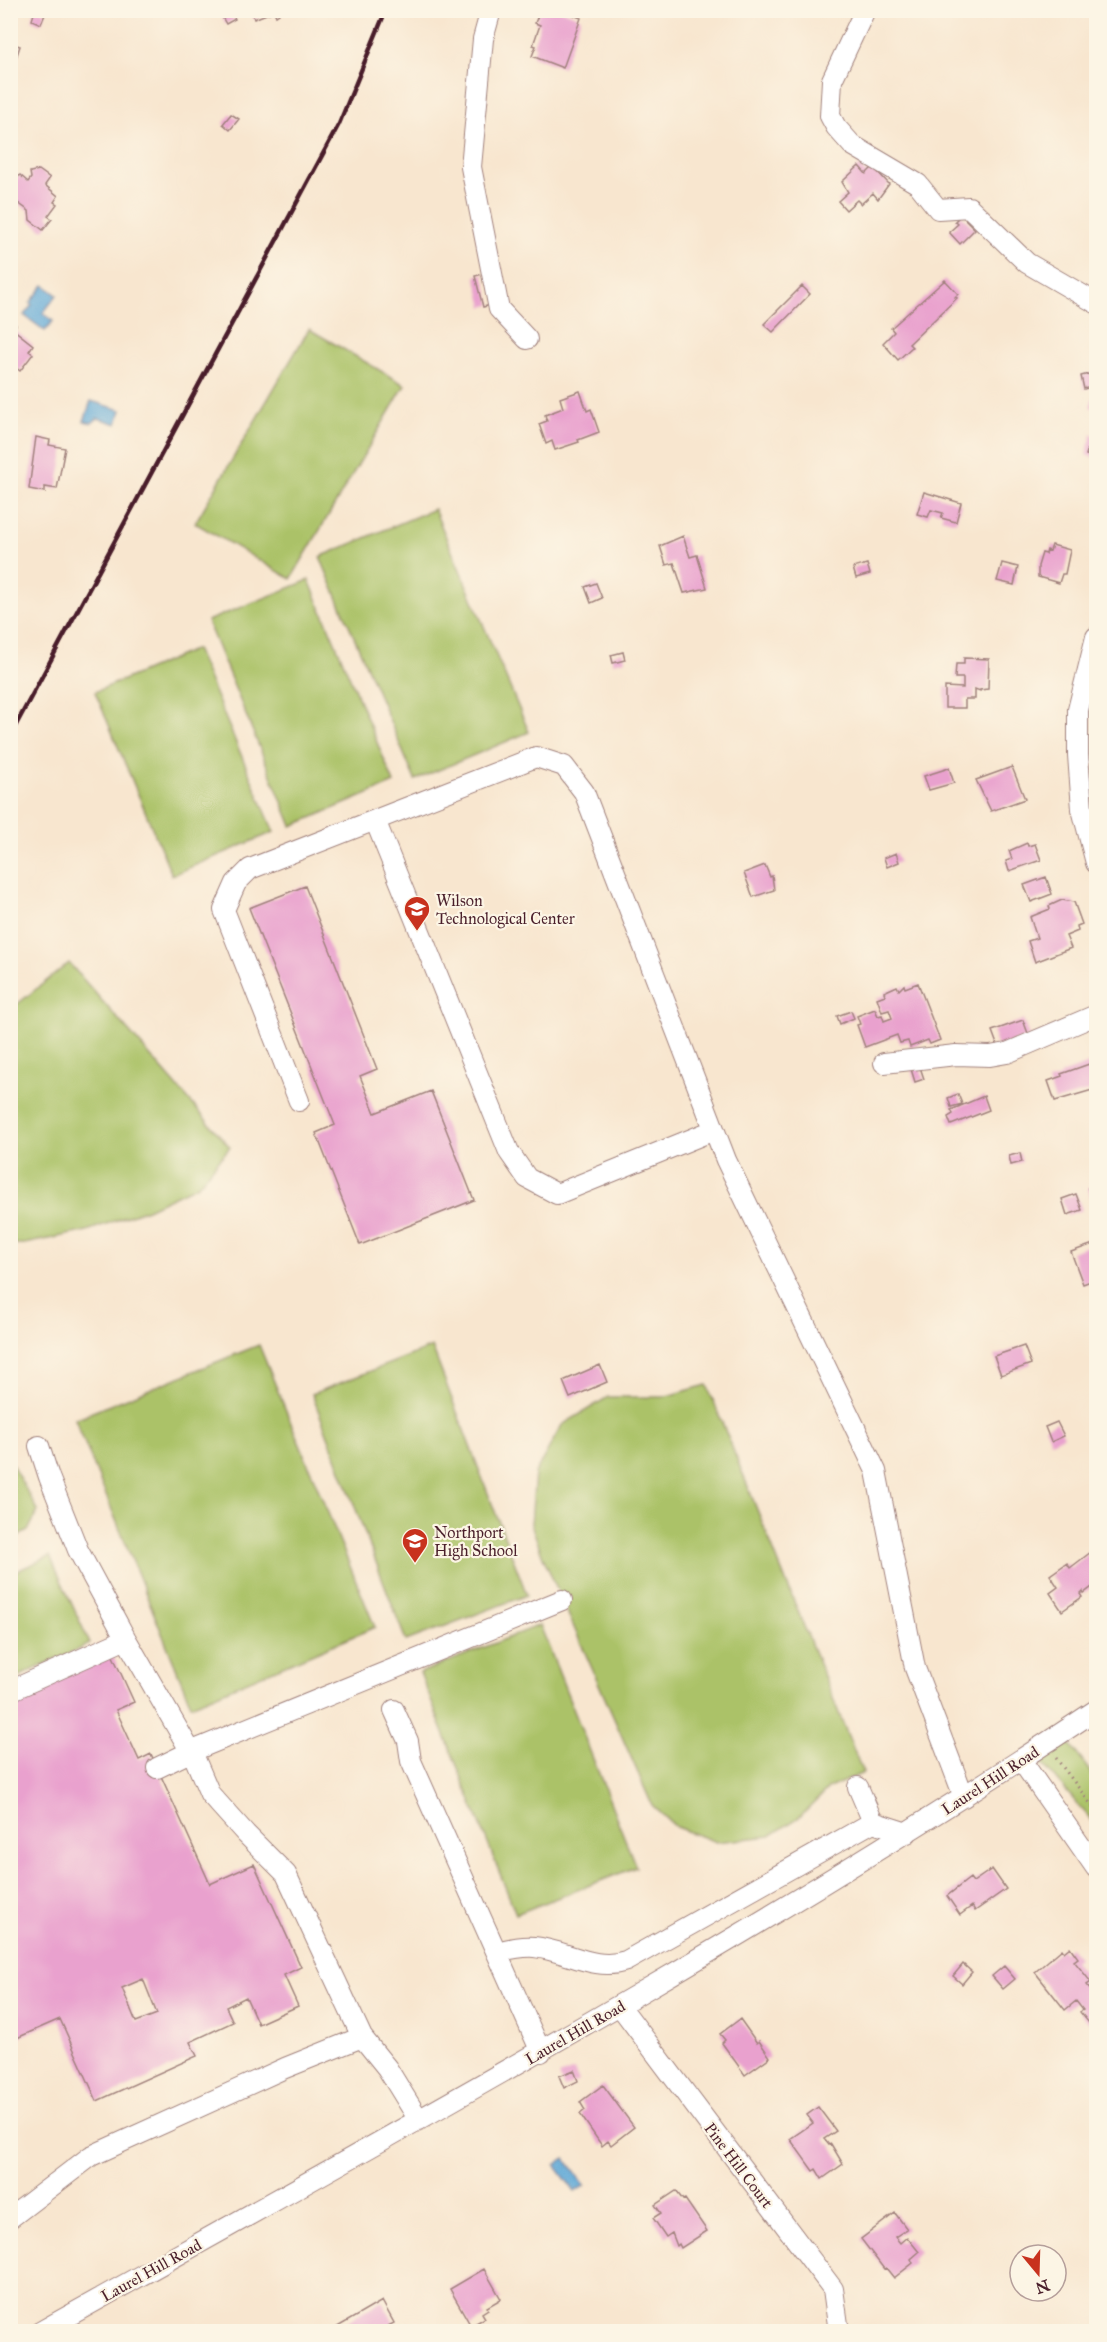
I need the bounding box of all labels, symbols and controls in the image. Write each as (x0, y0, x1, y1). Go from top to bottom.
place label: Wilson Technological Center (436, 891, 575, 929)
school or university icon: Wilson Technological Center (402, 894, 432, 932)
place label: Northport High School (434, 1523, 518, 1561)
school or university icon: Northport High School (400, 1526, 430, 1564)
street label: Laurel Hill Road (938, 1742, 1042, 1819)
street label: Laurel Hill Road (522, 1996, 628, 2069)
street label: Pine Hill Court (700, 2119, 777, 2212)
street label: Laurel Hill Road (98, 2235, 205, 2306)
north arrow (1008, 2243, 1068, 2303)
text: N (1033, 2276, 1052, 2298)

